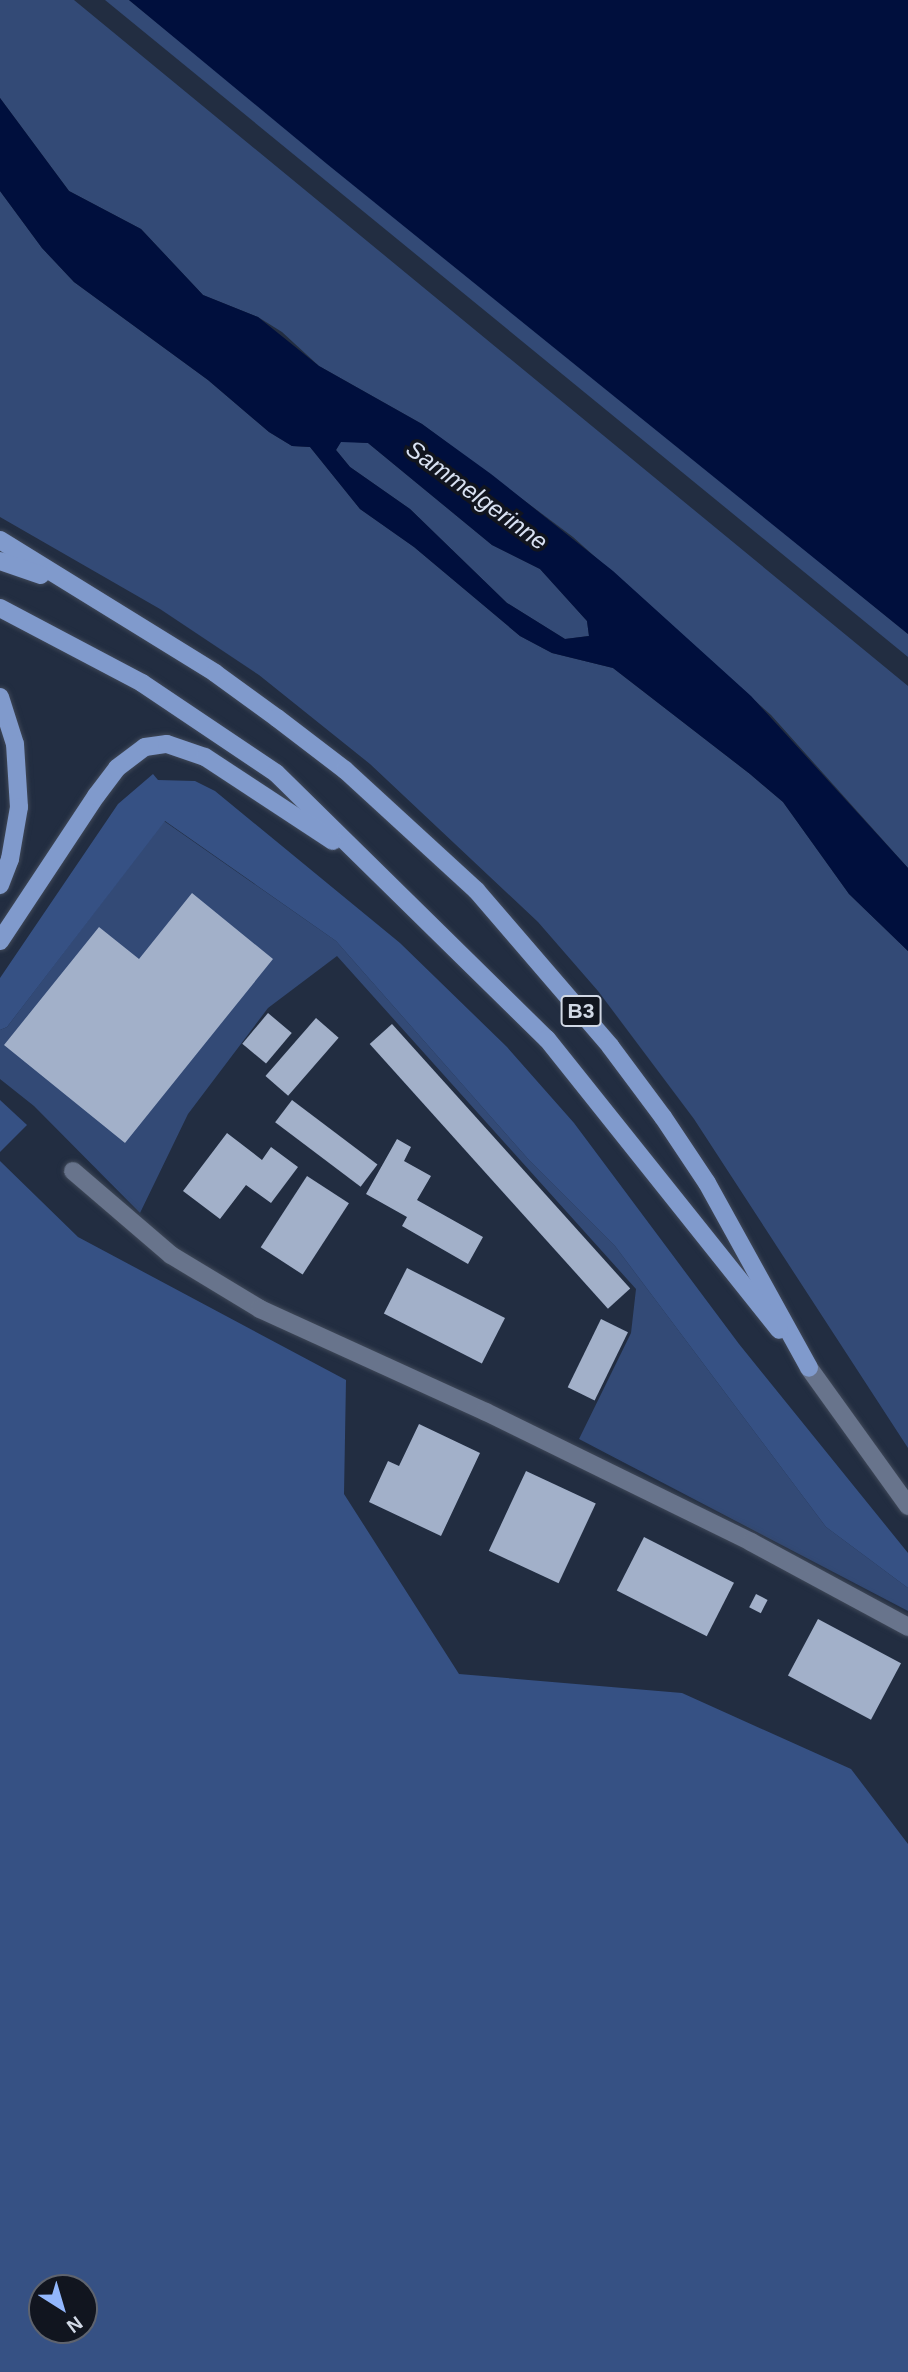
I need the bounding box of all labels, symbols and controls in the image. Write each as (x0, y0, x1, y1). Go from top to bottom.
water label: Sammelgerinne (401, 434, 553, 556)
road number: B3 (560, 993, 602, 1028)
north arrow (28, 2274, 98, 2344)
text: N (63, 2312, 87, 2337)

